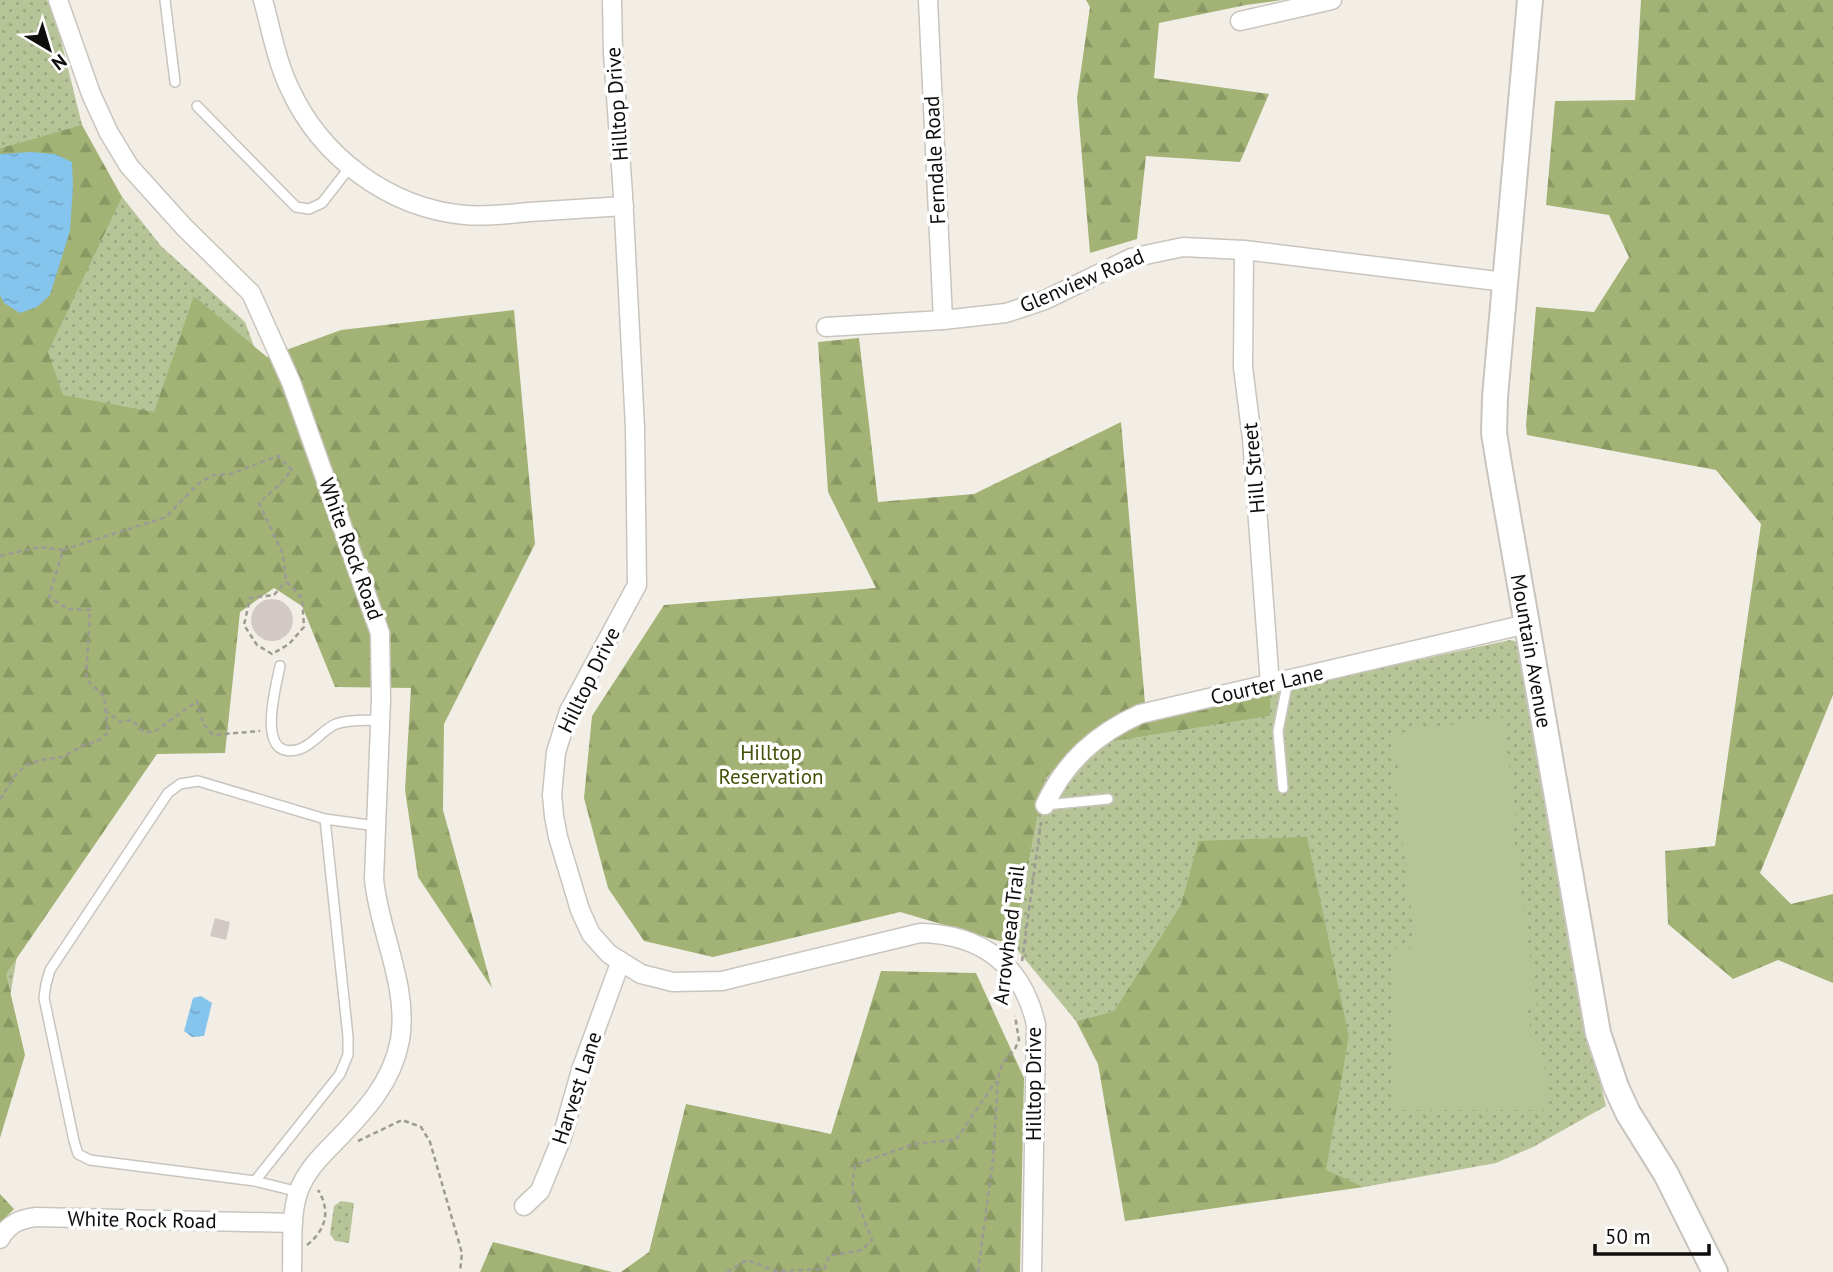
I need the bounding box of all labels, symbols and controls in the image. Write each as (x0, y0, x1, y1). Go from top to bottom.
north arrow (14, 14, 84, 84)
street label: Hilltop Drive (599, 46, 634, 162)
text: N (47, 49, 72, 76)
street label: Ferndale Road (918, 95, 951, 225)
street label: Glenview Road (1016, 242, 1148, 319)
street label: Hill Street (1236, 421, 1271, 515)
street label: White Rock Road (313, 474, 390, 624)
street label: Mountain Avenue (1505, 572, 1558, 730)
street label: Hilltop Drive (551, 623, 626, 737)
street label: Courter Lane (1208, 658, 1326, 711)
park label: Hilltop Reservation (719, 739, 823, 790)
street label: Arrowhead Trail (987, 864, 1030, 1006)
street label: Hilltop Drive (1020, 1027, 1047, 1141)
street label: Harvest Lane (546, 1028, 607, 1148)
street label: White Rock Road (67, 1205, 217, 1234)
scale bar (1595, 1212, 1709, 1256)
text: 50 m (1605, 1223, 1651, 1250)

